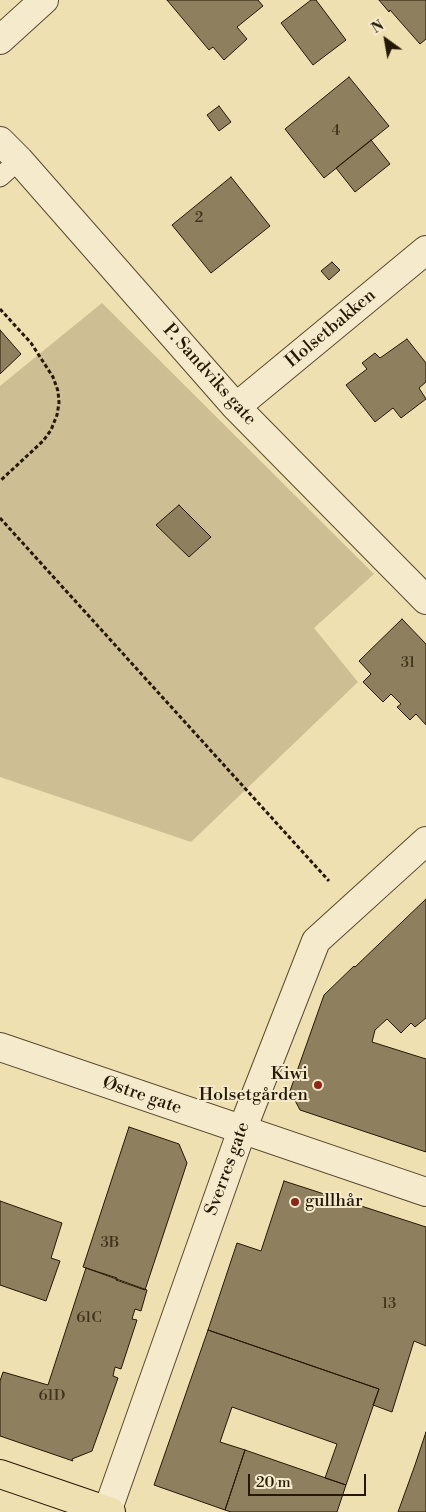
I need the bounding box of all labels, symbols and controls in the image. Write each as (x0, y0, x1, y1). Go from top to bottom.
north arrow (361, 15, 411, 65)
text: N (369, 17, 388, 38)
house number: 4 (332, 122, 340, 140)
house number: 2 (195, 209, 203, 227)
street label: Holsetbakken (281, 285, 381, 373)
street label: P. Sandviks gate (158, 320, 260, 430)
house number: 31 (401, 654, 415, 672)
place label: Kiwi Holsetgården (199, 1064, 308, 1106)
street label: Østre gate (100, 1072, 184, 1120)
marker: Kiwi Holsetgården (312, 1079, 324, 1091)
street label: Sverres gate (201, 1119, 255, 1219)
place label: gullhår (305, 1191, 363, 1213)
marker: gullhår (289, 1196, 301, 1208)
house number: 3B (101, 1234, 119, 1252)
house number: 13 (382, 1295, 396, 1313)
house number: 61C (76, 1309, 102, 1327)
house number: 61D (39, 1387, 65, 1405)
scale bar (251, 1464, 368, 1496)
text: 20 m (256, 1473, 291, 1492)

